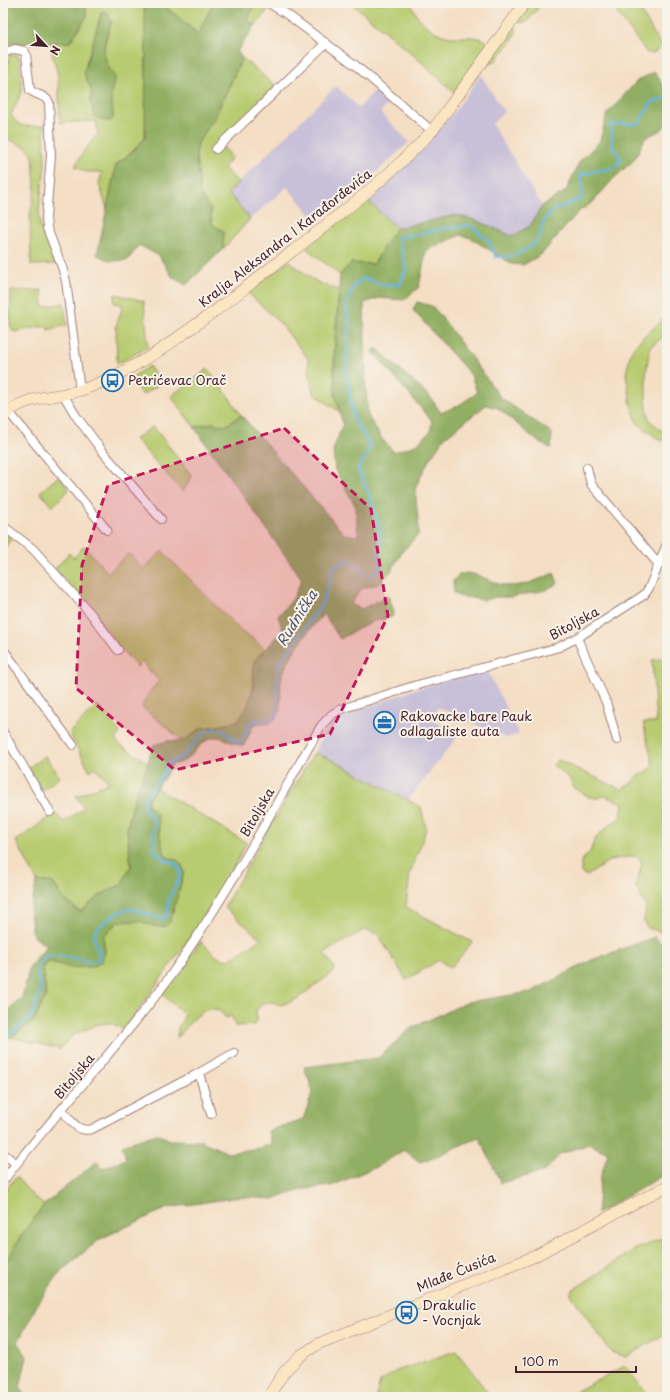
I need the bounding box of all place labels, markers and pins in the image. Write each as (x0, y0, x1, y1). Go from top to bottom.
bus stop icon: Petrićevac Orač (100, 367, 126, 393)
place label: Petrićevac Orač (128, 370, 226, 389)
place label: Rakovacke bare Pauk odlagaliste auta (400, 706, 532, 740)
office icon: Rakovacke bare Pauk odlagaliste auta (372, 710, 398, 736)
place label: Drakulic - Vocnjak (422, 1295, 481, 1329)
bus stop icon: Drakulic - Vocnjak (394, 1299, 420, 1325)

